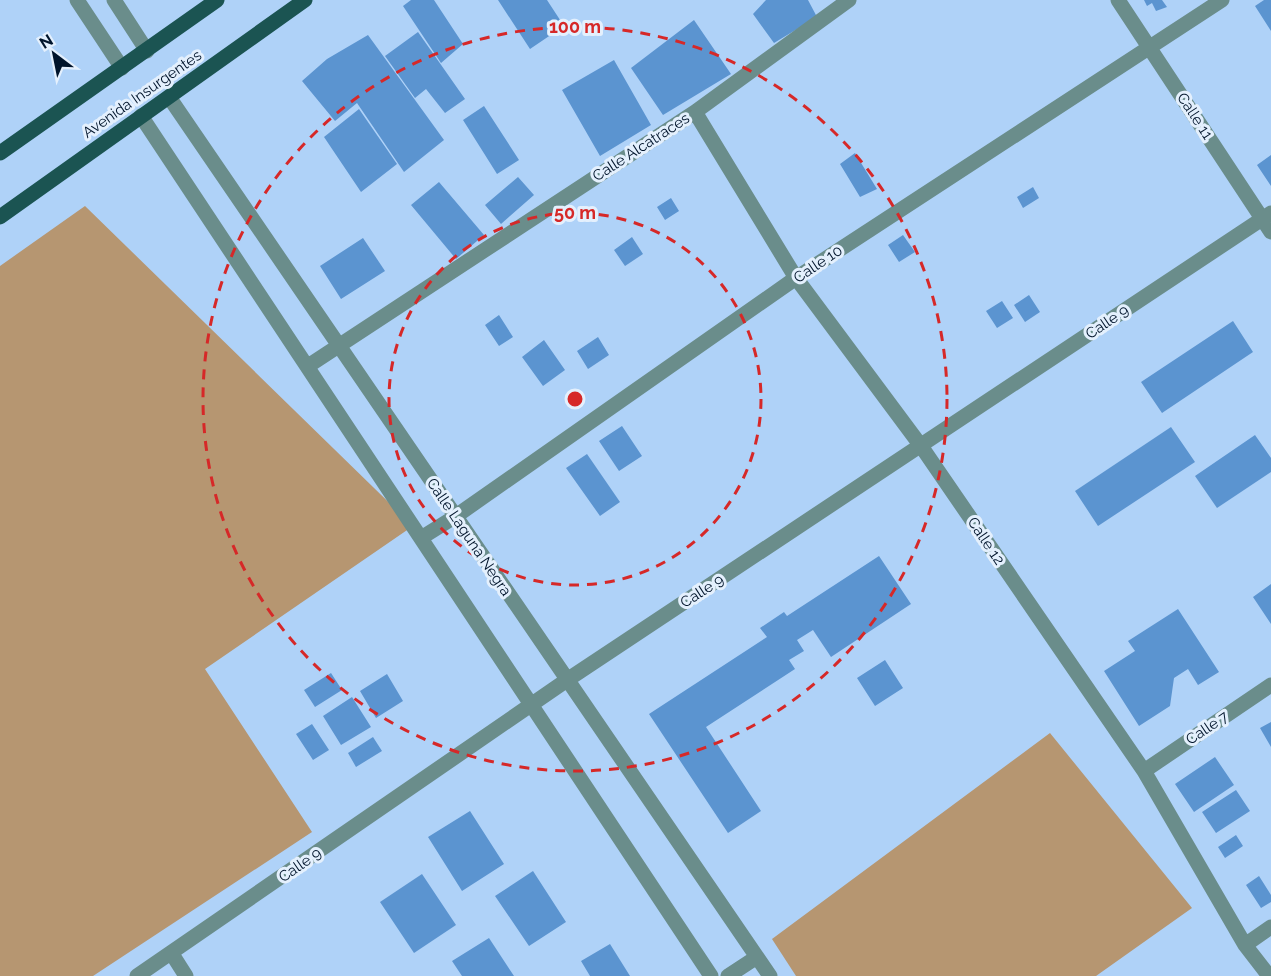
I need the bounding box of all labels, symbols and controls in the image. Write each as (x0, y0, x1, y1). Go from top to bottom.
text: 100 m (549, 16, 601, 37)
north arrow (24, 24, 84, 84)
text: N (36, 30, 57, 53)
street label: Avenida Insurgentes (79, 46, 205, 142)
street label: Calle 11 (1173, 89, 1217, 143)
street label: Calle Alcatraces (589, 109, 693, 185)
text: 50 m (554, 202, 596, 223)
street label: Calle 10 (790, 241, 846, 287)
street label: Calle 9 (1082, 301, 1132, 343)
centre of rings (565, 389, 585, 409)
street label: Calle Laguna Negra (423, 475, 515, 599)
street label: Calle 12 (964, 514, 1009, 568)
street label: Calle 9 (677, 570, 727, 612)
street label: Calle 7 (1182, 707, 1232, 749)
street label: Calle 9 (275, 844, 325, 886)

